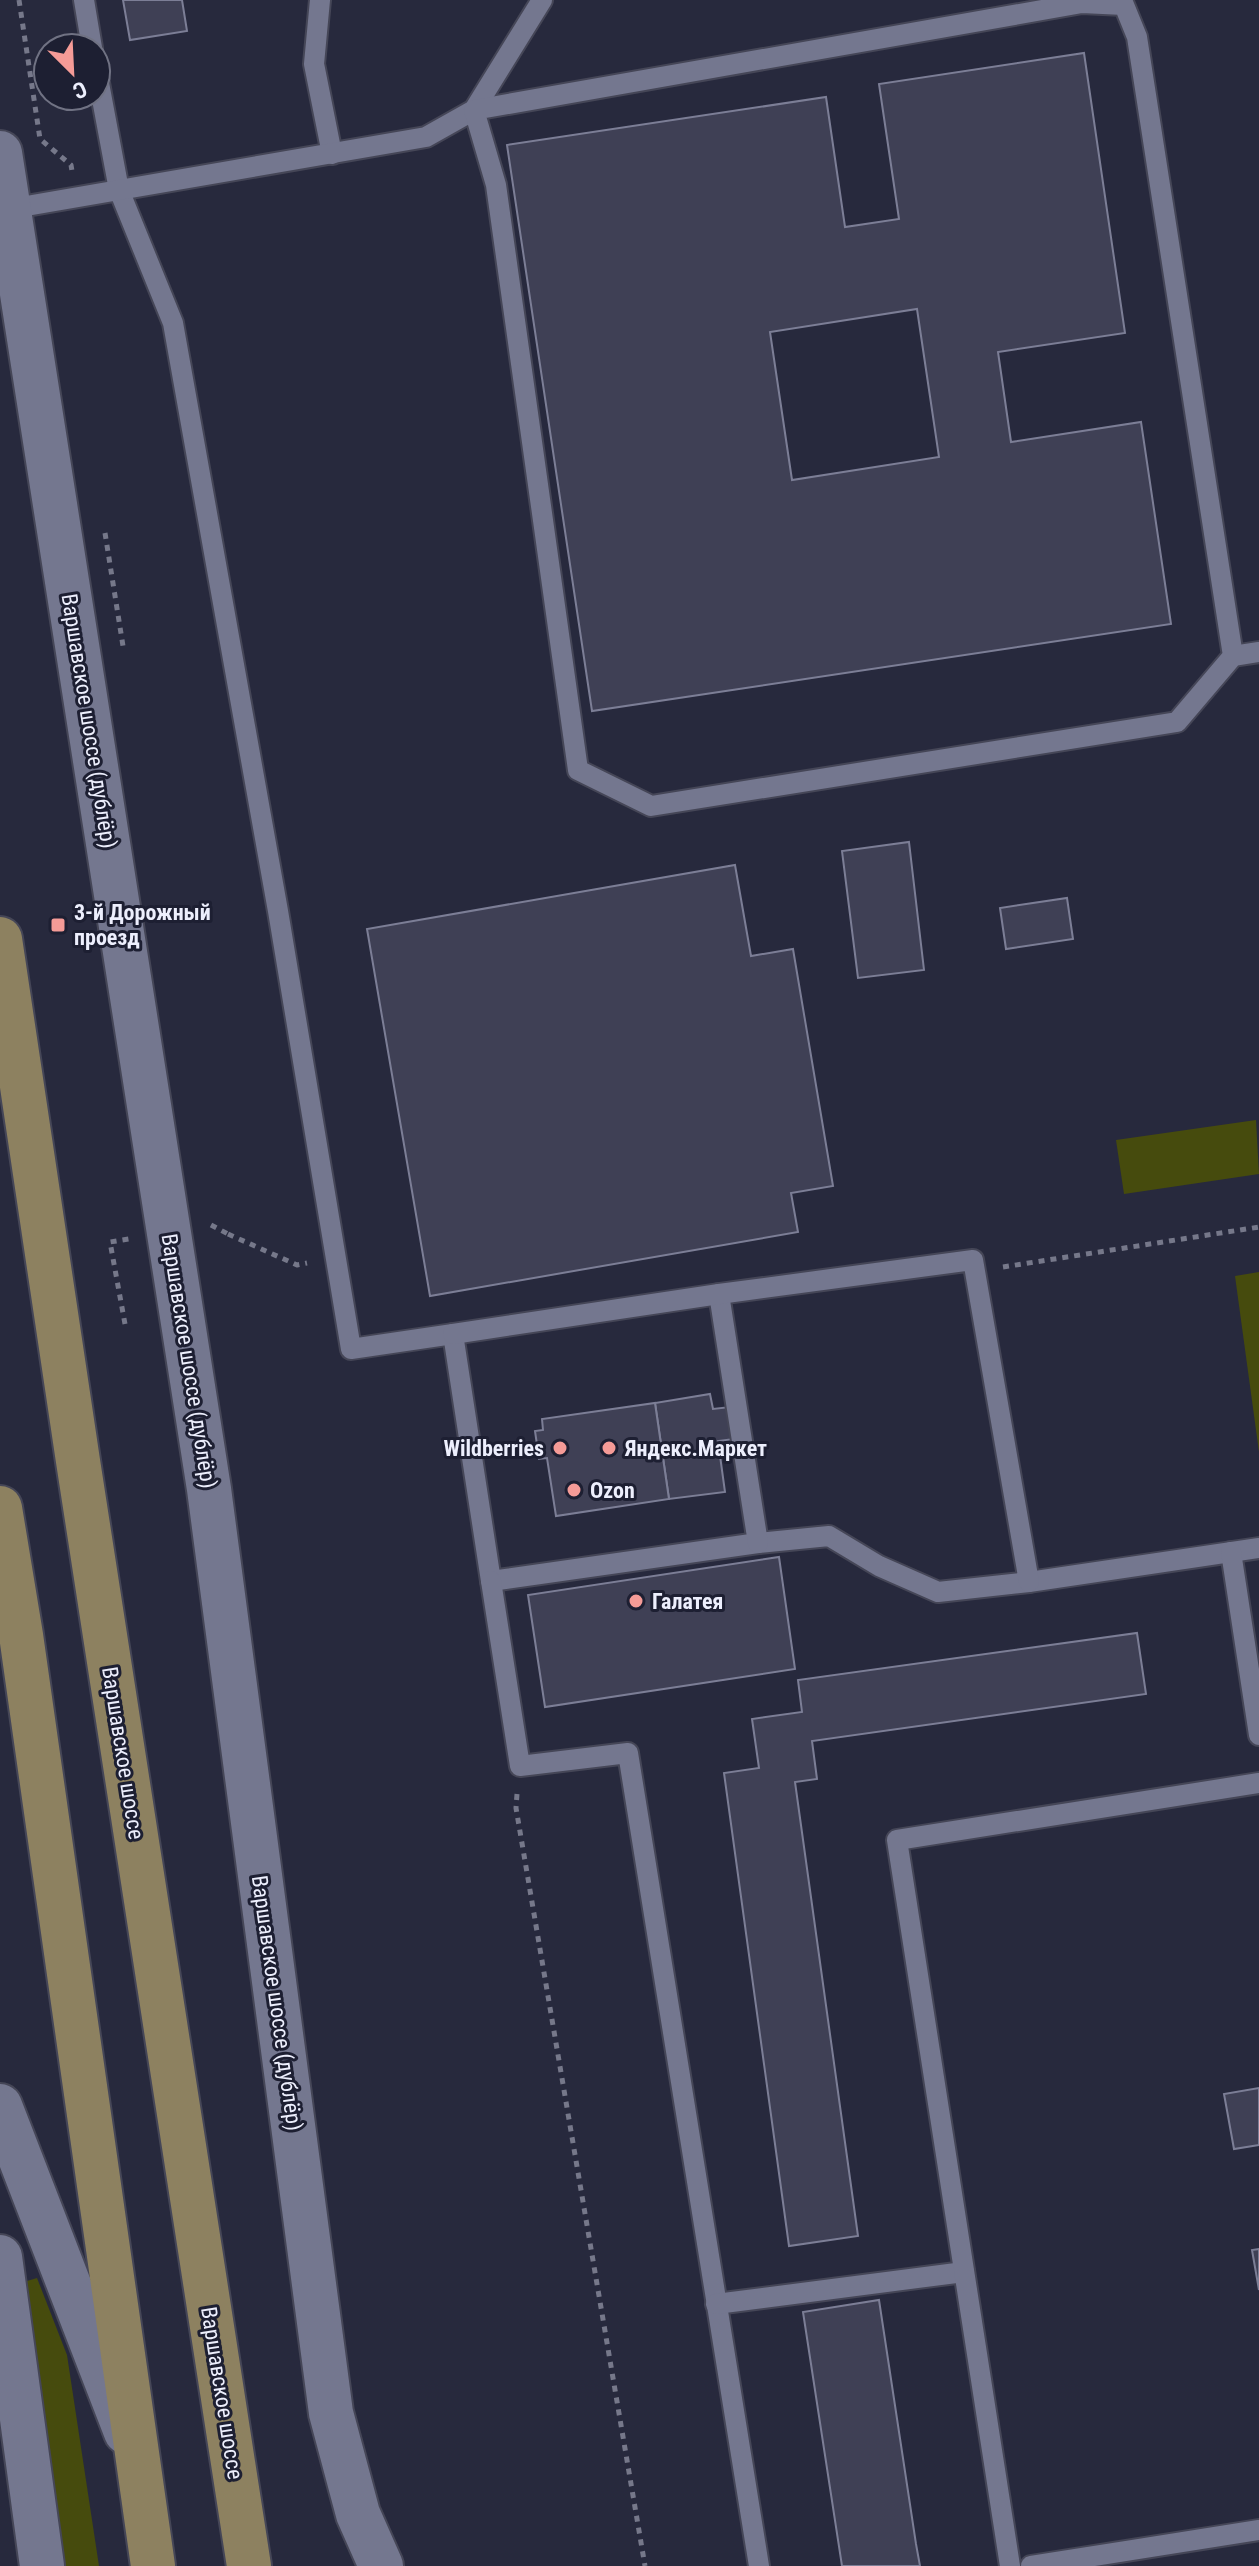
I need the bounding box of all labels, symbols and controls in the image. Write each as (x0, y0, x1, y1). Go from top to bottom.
north arrow (32, 32, 112, 112)
text: С (69, 76, 91, 104)
street label: Варшавское шоссе (дублёр) (56, 592, 121, 850)
place label: 3-й Дорожный проезд (74, 900, 211, 950)
marker: 3-й Дорожный проезд (49, 916, 67, 934)
street label: Варшавское шоссе (дублёр) (156, 1232, 221, 1490)
place label: Wildberries (443, 1436, 544, 1461)
place label: Яндекс.Маркет (624, 1436, 767, 1461)
marker: Wildberries (551, 1439, 569, 1457)
marker: Яндекс.Маркет (600, 1439, 618, 1457)
place label: Ozon (590, 1478, 635, 1503)
marker: Ozon (565, 1481, 583, 1499)
place label: Галатея (652, 1589, 723, 1614)
marker: Галатея (627, 1592, 645, 1610)
street label: Варшавское шоссе (97, 1665, 149, 1841)
street label: Варшавское шоссе (дублёр) (246, 1874, 307, 2132)
street label: Варшавское шоссе (196, 2305, 248, 2481)

